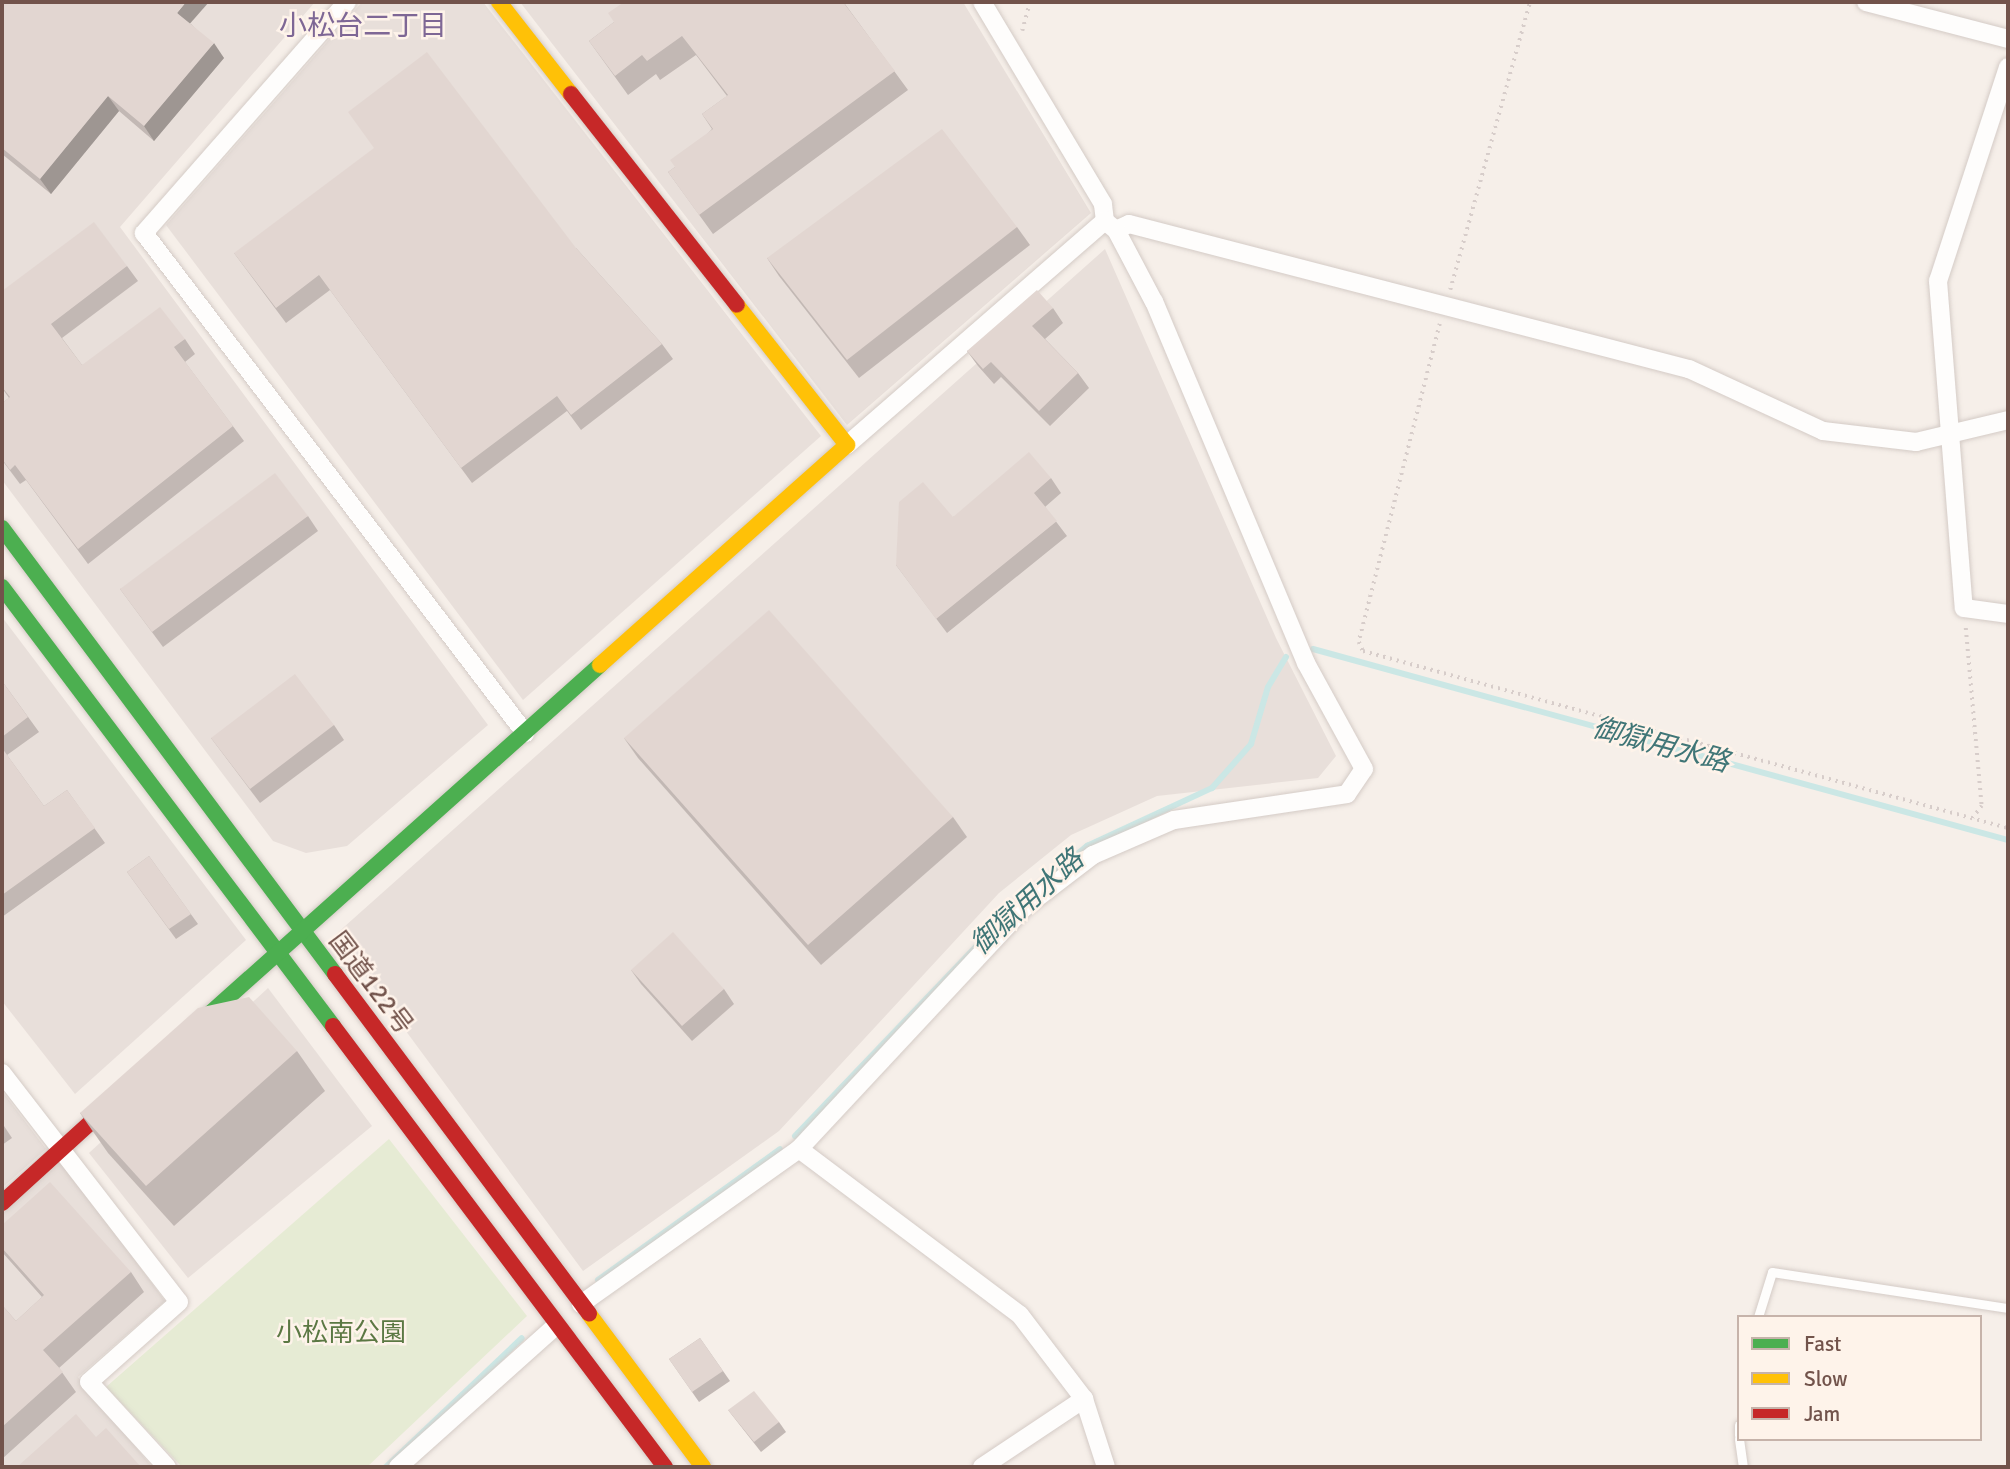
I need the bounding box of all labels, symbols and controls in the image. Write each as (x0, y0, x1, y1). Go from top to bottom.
district label: 小松台二丁目 (279, 9, 447, 43)
water label: 御獄用水路 (1589, 711, 1733, 779)
water label: 御獄用水路 (964, 843, 1090, 961)
street label: 国道122号 (321, 927, 419, 1041)
legend (1737, 1315, 1982, 1441)
park label: 小松南公園 (276, 1318, 406, 1350)
text: Fast (1804, 1331, 1841, 1357)
text: Slow (1804, 1366, 1848, 1392)
text: Jam (1804, 1401, 1840, 1427)

